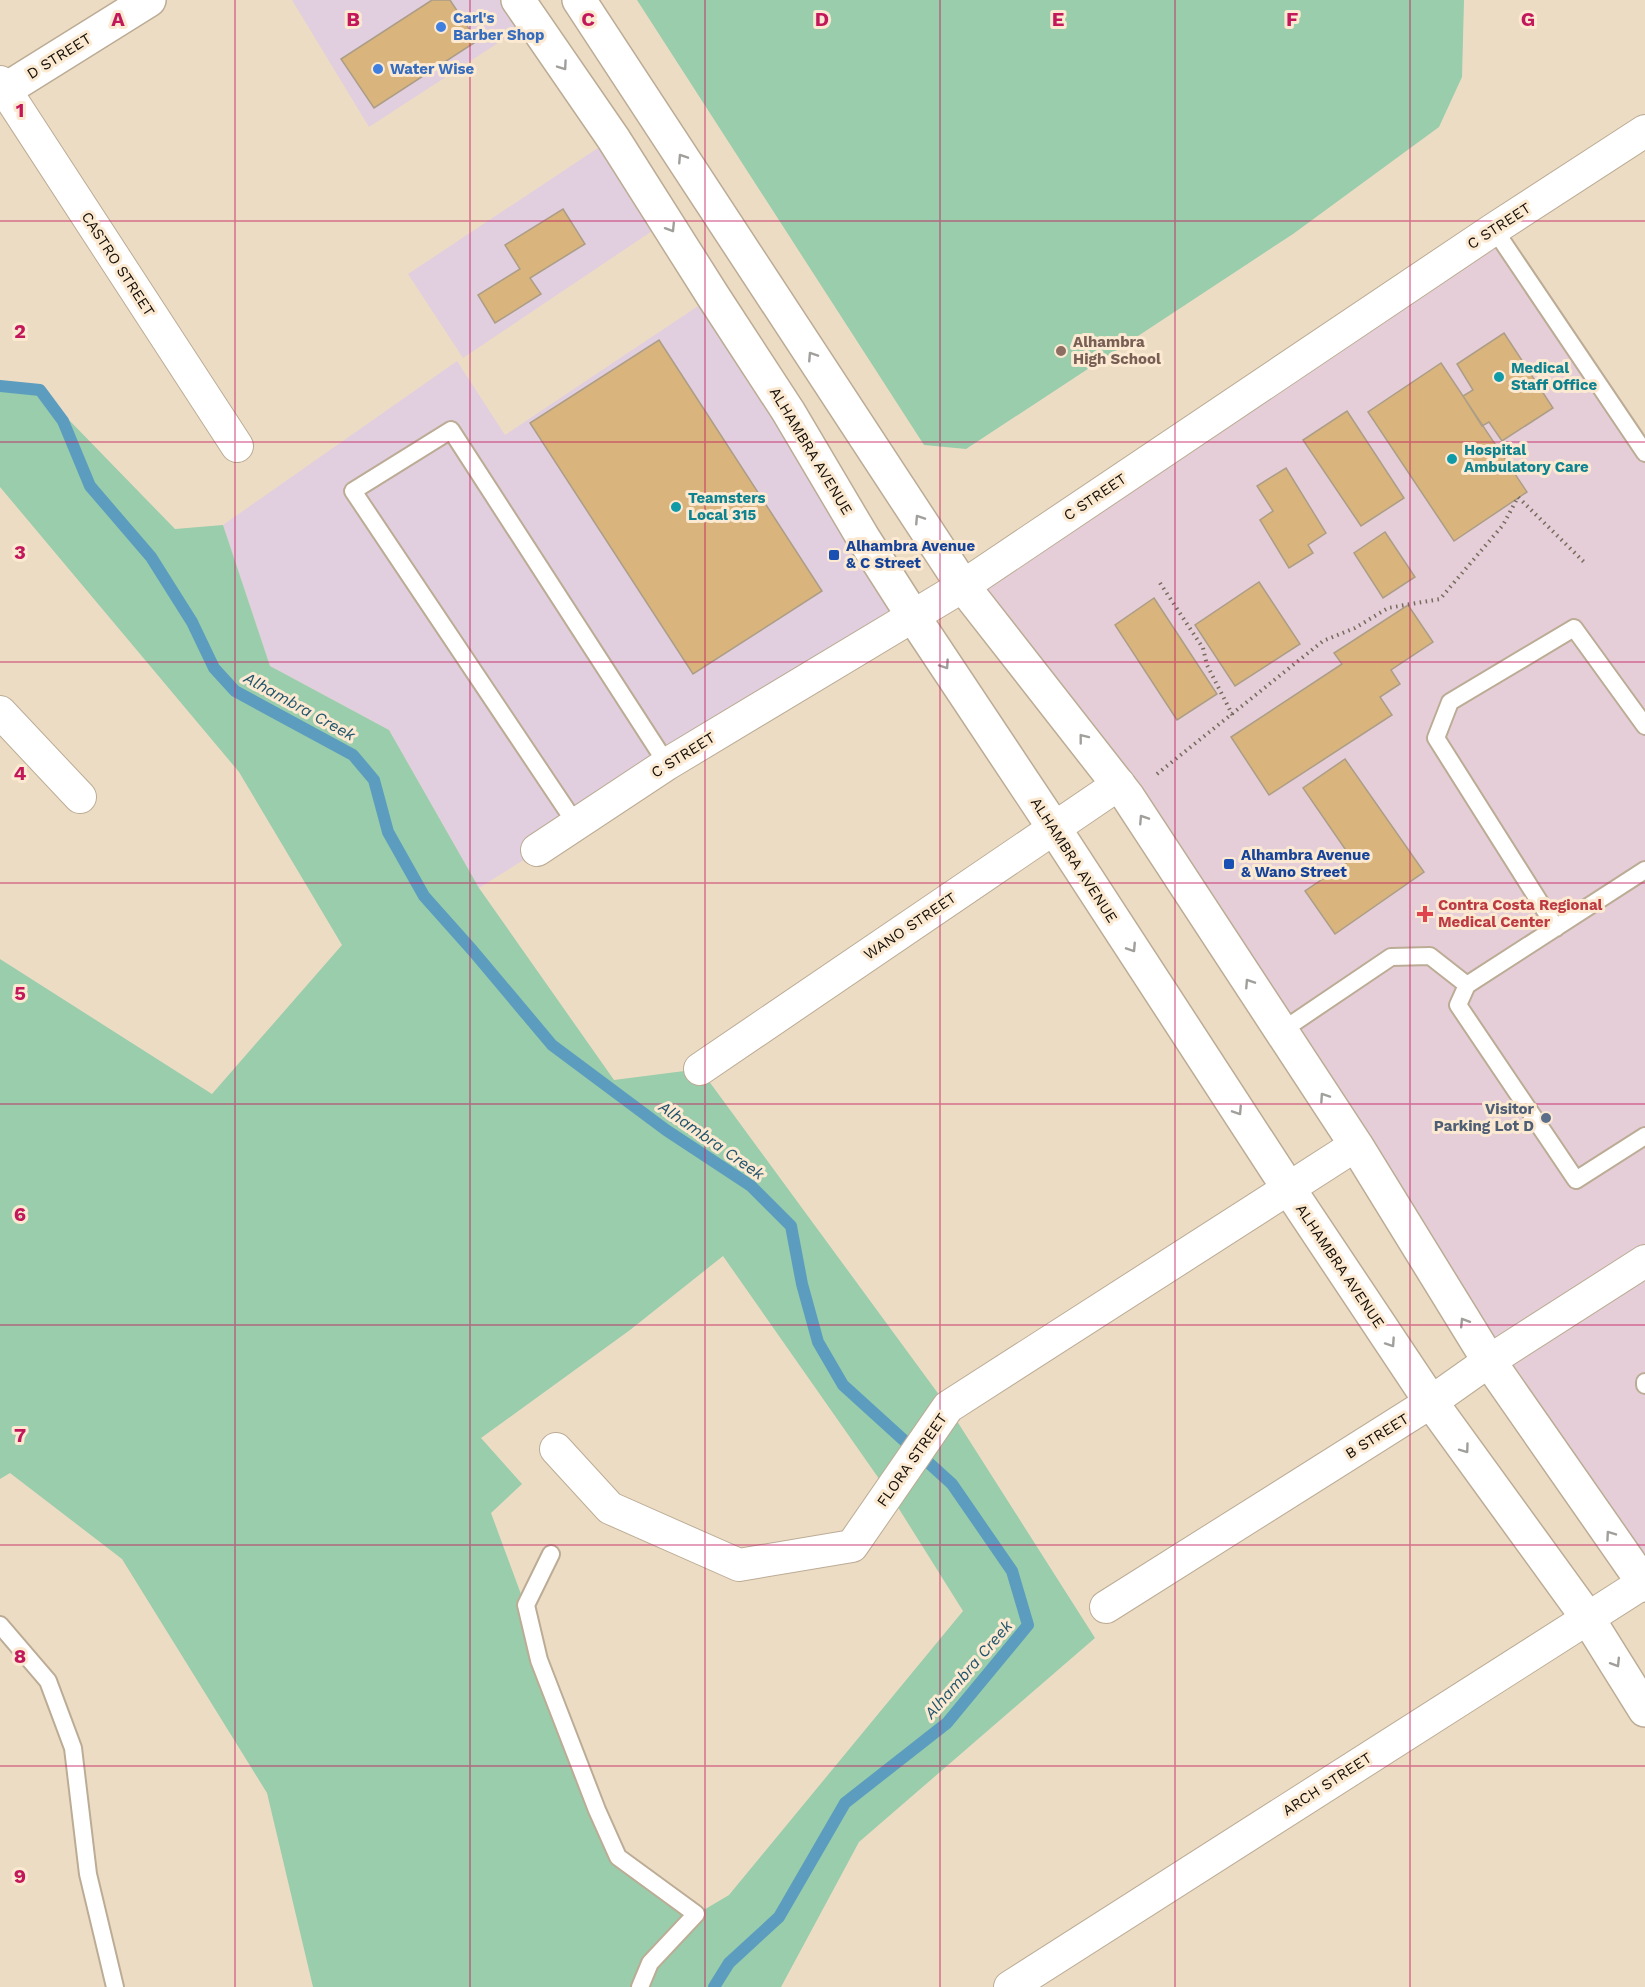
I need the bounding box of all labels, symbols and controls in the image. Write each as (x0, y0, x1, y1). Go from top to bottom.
text: A (111, 7, 125, 31)
text: B (346, 7, 360, 31)
text: C (581, 7, 595, 31)
text: D (815, 7, 829, 31)
text: E (1052, 7, 1064, 31)
text: F (1286, 7, 1298, 31)
text: G (1521, 7, 1535, 31)
place label: Carl's Barber Shop (453, 9, 544, 44)
marker: Carl's Barber Shop (434, 20, 448, 34)
street label: D STREET (24, 29, 94, 83)
one-way arrow (556, 59, 567, 70)
place label: Water Wise (390, 60, 474, 78)
marker: Water Wise (371, 62, 385, 76)
text: 1 (16, 98, 24, 122)
one-way arrow (678, 154, 690, 164)
street label: C STREET (1464, 199, 1534, 253)
street label: CASTRO STREET (78, 208, 158, 320)
one-way arrow (663, 222, 675, 232)
text: 2 (14, 319, 26, 343)
place label: Alhambra High School (1073, 333, 1161, 368)
marker: Alhambra High School (1054, 344, 1068, 358)
one-way arrow (809, 352, 820, 363)
place label: Medical Staff Office (1511, 359, 1597, 394)
marker: Medical Staff Office (1492, 370, 1506, 384)
street label: ALHAMBRA AVENUE (766, 384, 856, 518)
place label: Hospital Ambulatory Care (1464, 441, 1589, 476)
marker: Hospital Ambulatory Care (1445, 452, 1459, 466)
street label: C STREET (1060, 469, 1130, 525)
place label: Teamsters Local 315 (688, 489, 765, 524)
marker: Teamsters Local 315 (669, 500, 683, 514)
one-way arrow (915, 515, 926, 526)
place label: Alhambra Avenue & C Street (846, 537, 975, 572)
text: 3 (14, 540, 26, 564)
marker: Alhambra Avenue & C Street (827, 548, 841, 562)
one-way arrow (938, 658, 949, 669)
water label: Alhambra Creek (240, 668, 360, 745)
street label: C STREET (648, 728, 718, 782)
one-way arrow (1079, 733, 1090, 744)
text: 4 (14, 761, 27, 785)
street label: ALHAMBRA AVENUE (1027, 794, 1121, 926)
one-way arrow (1139, 815, 1150, 826)
place label: Alhambra Avenue & Wano Street (1241, 846, 1370, 881)
marker: Alhambra Avenue & Wano Street (1222, 857, 1236, 871)
street label: WANO STREET (860, 888, 960, 964)
place label: Contra Costa Regional Medical Center (1438, 896, 1603, 931)
marker: Contra Costa Regional Medical Center (1416, 905, 1434, 923)
one-way arrow (1125, 941, 1136, 952)
one-way arrow (1244, 979, 1256, 989)
text: 5 (14, 981, 26, 1005)
one-way arrow (1319, 1093, 1331, 1103)
water label: Alhambra Creek (655, 1096, 769, 1185)
place label: Visitor Parking Lot D (1434, 1100, 1535, 1135)
one-way arrow (1231, 1104, 1242, 1115)
marker: Visitor Parking Lot D (1539, 1111, 1553, 1125)
street label: ALHAMBRA AVENUE (1292, 1201, 1388, 1331)
text: 6 (14, 1202, 26, 1226)
one-way arrow (1460, 1318, 1472, 1328)
one-way arrow (1384, 1336, 1395, 1347)
street label: B STREET (1342, 1409, 1412, 1463)
street label: FLORA STREET (873, 1410, 951, 1510)
text: 7 (14, 1423, 26, 1447)
one-way arrow (1458, 1443, 1469, 1454)
one-way arrow (1606, 1530, 1617, 1541)
water label: Alhambra Creek (920, 1615, 1017, 1723)
text: 8 (14, 1644, 26, 1668)
one-way arrow (1609, 1657, 1620, 1668)
street label: ARCH STREET (1279, 1749, 1375, 1819)
text: 9 (14, 1864, 26, 1888)

